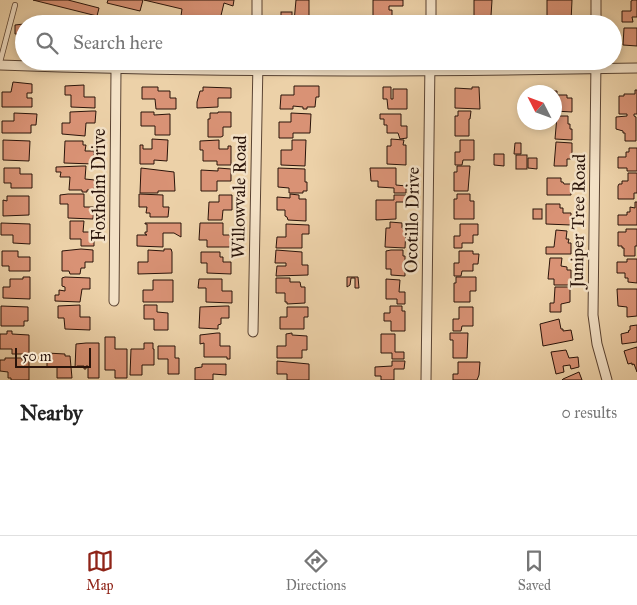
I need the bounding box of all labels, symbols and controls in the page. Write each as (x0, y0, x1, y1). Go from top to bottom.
search box (15, 15, 622, 70)
icon: search (33, 29, 61, 57)
text: Search here (73, 31, 163, 54)
north arrow (517, 85, 562, 130)
street label: Foxholm Drive (88, 129, 110, 241)
street label: Willowvale Road (227, 135, 251, 259)
street label: Juniper Tree Road (566, 154, 591, 290)
street label: Ocotillo Drive (400, 167, 424, 273)
scale bar (15, 345, 91, 368)
text: 50 m (22, 348, 51, 365)
text: Nearby (20, 400, 83, 426)
text: 0 results (562, 403, 617, 422)
tab: Map (86, 547, 114, 594)
tab: Directions (286, 547, 346, 594)
tab: Saved (518, 547, 551, 594)

